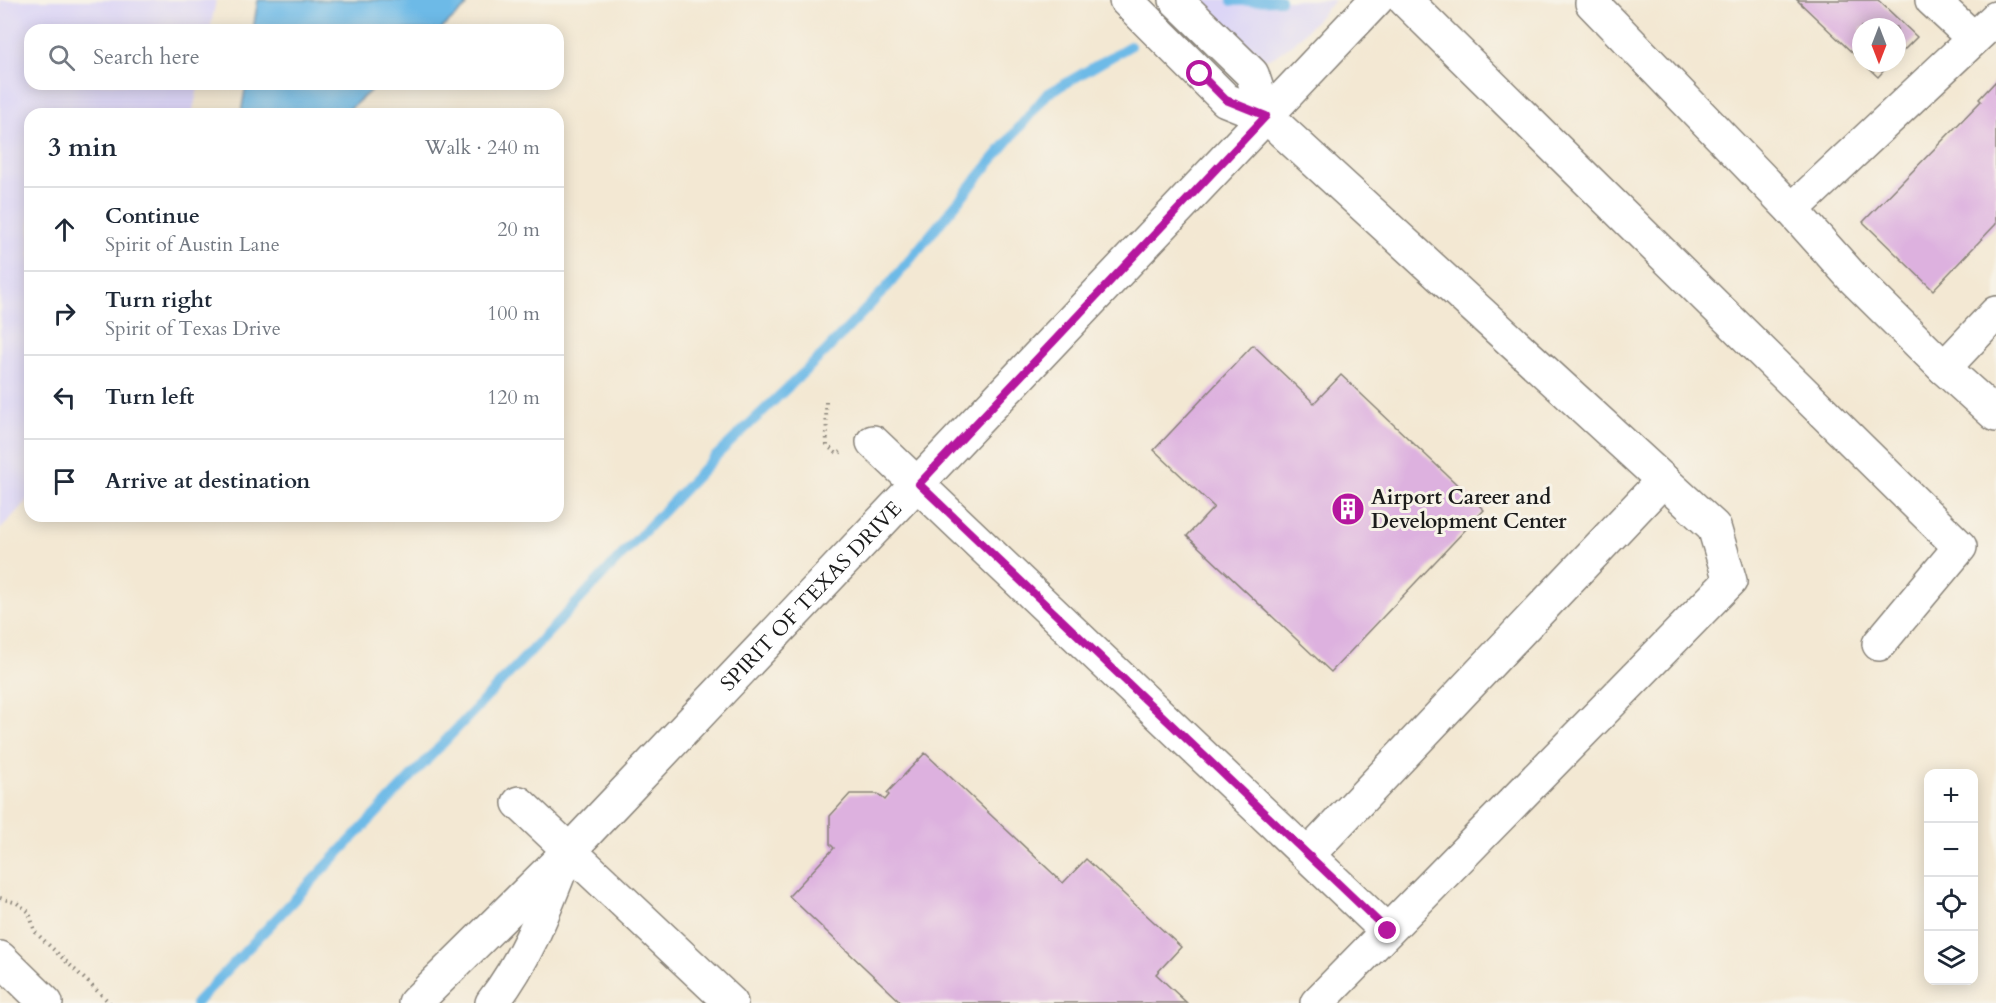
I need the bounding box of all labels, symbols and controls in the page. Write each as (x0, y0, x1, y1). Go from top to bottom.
north arrow (1852, 18, 1906, 72)
search box (24, 24, 564, 90)
icon: search (45, 41, 78, 74)
text: Search here (93, 42, 200, 72)
route start (1186, 60, 1212, 86)
text: 3 min (48, 130, 117, 165)
text: Walk · 240 m (425, 134, 540, 161)
text: Continue (105, 201, 200, 231)
icon: ahead (48, 213, 81, 246)
text: 20 m (497, 216, 540, 243)
text: Spirit of Austin Lane (105, 231, 280, 258)
text: Turn right (105, 285, 212, 315)
icon: right (48, 297, 81, 330)
text: 100 m (487, 300, 540, 327)
text: Spirit of Texas Drive (105, 315, 281, 342)
icon: left (48, 381, 81, 414)
text: Turn left (105, 382, 194, 412)
text: 120 m (487, 384, 540, 411)
icon: arrive (48, 465, 81, 498)
text: Arrive at destination (105, 466, 310, 496)
place label: Airport Career and Development Center (1371, 483, 1567, 536)
building icon: Airport Career and Development Center (1330, 491, 1366, 527)
street label: SPIRIT OF TEXAS DRIVE (714, 494, 908, 697)
map controls (1924, 769, 1978, 985)
button: + (1924, 769, 1978, 823)
button: − (1924, 823, 1978, 877)
button: locate (1924, 877, 1978, 931)
route end (1374, 917, 1400, 943)
button: layers (1924, 931, 1978, 985)

